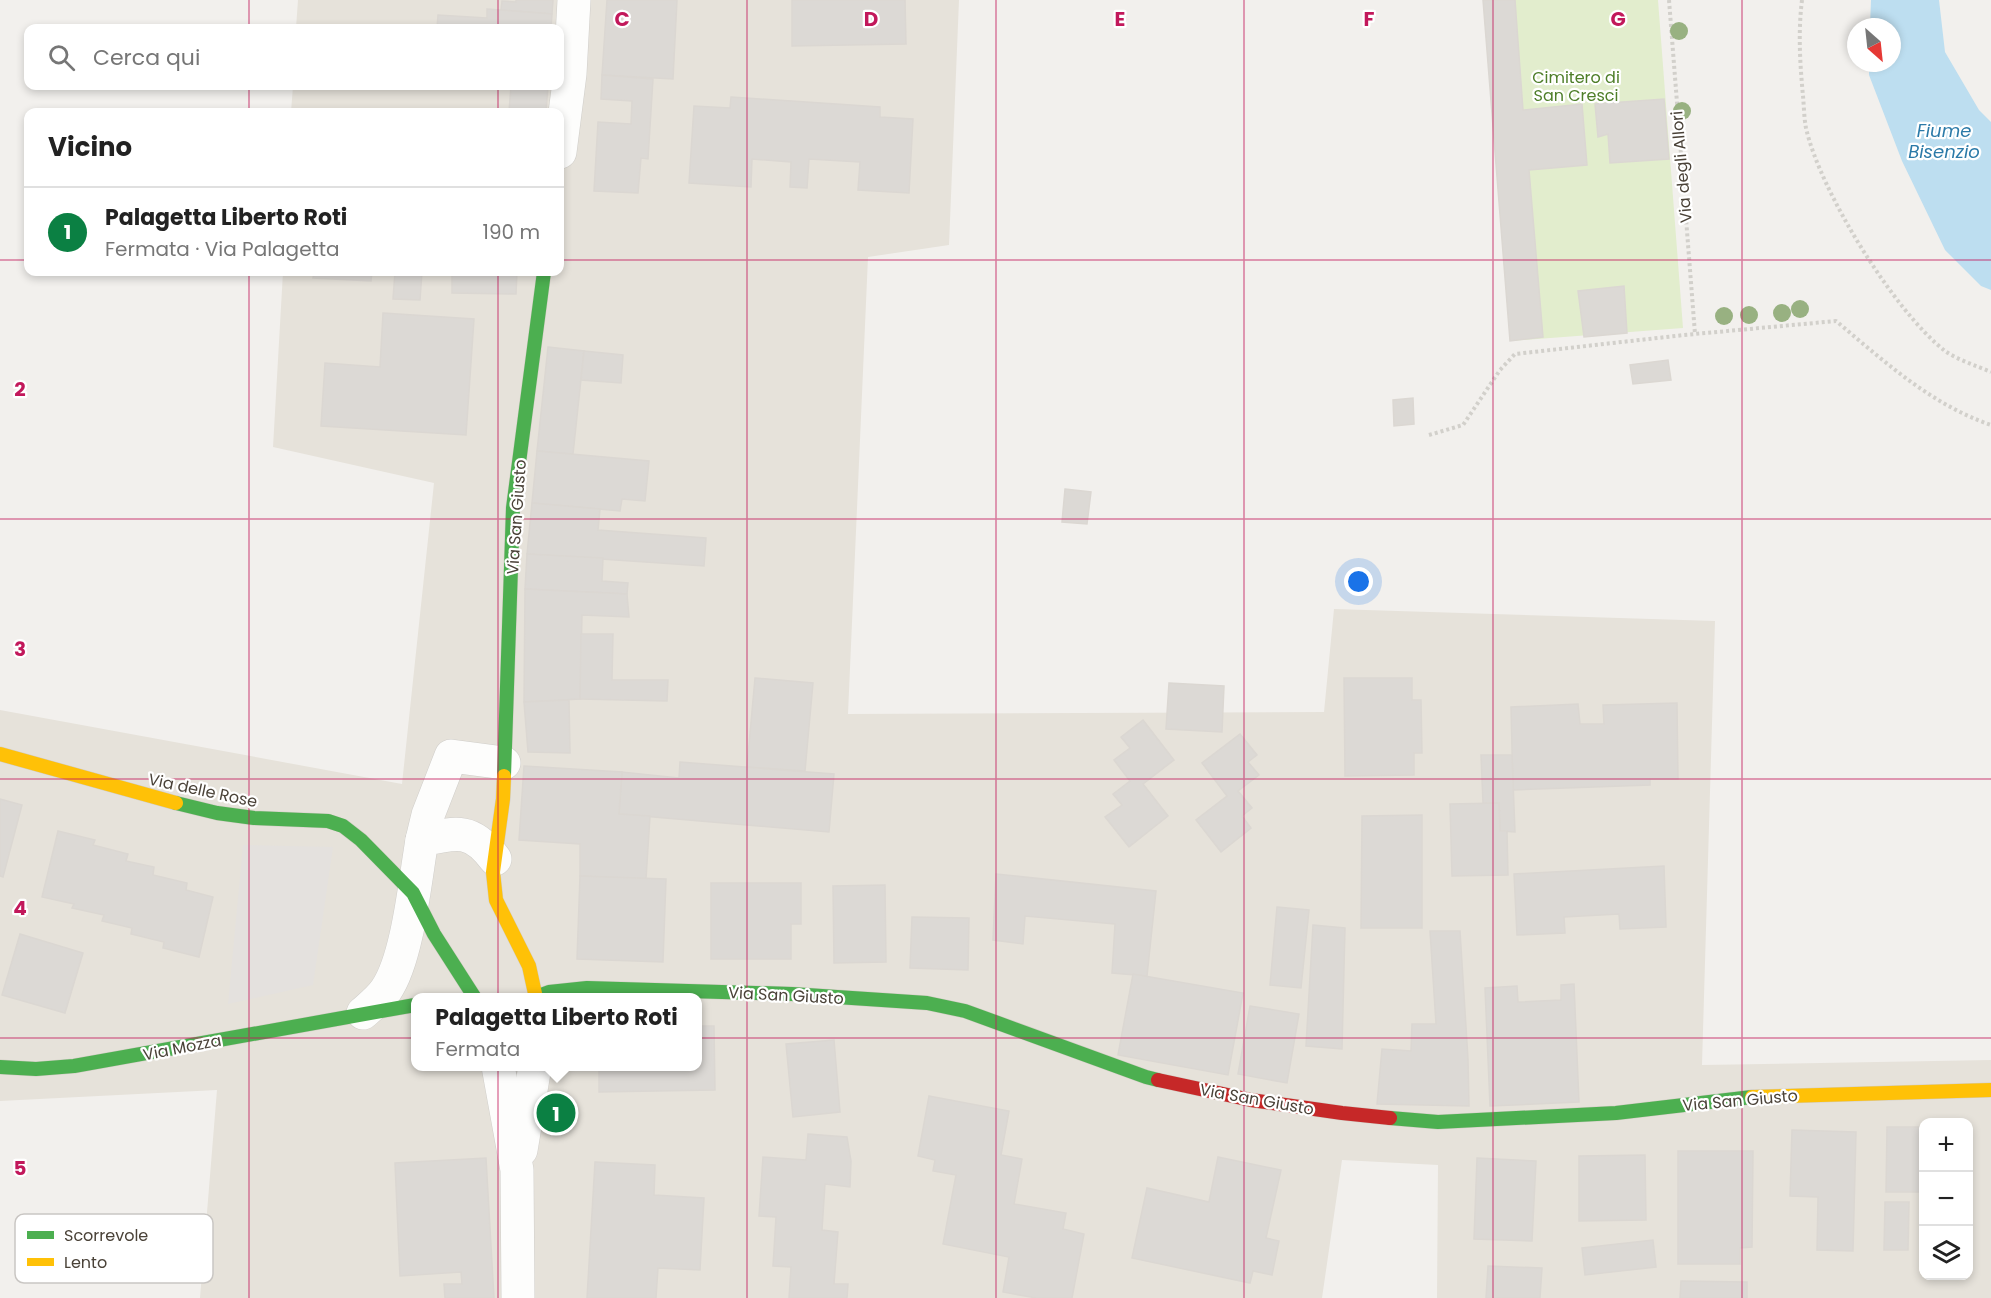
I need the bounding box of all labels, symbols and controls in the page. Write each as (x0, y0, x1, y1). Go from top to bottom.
text: C (614, 5, 630, 33)
text: D (864, 5, 878, 33)
text: E (1115, 5, 1125, 33)
text: F (1364, 5, 1375, 33)
text: G (1610, 5, 1626, 33)
north arrow (1847, 18, 1901, 72)
search box (24, 24, 564, 90)
icon: search (45, 41, 78, 74)
text: Cerca qui (93, 42, 200, 73)
park label: Cimitero di San Cresci (1532, 66, 1620, 107)
street label: Via degli Allori (1665, 110, 1698, 224)
water label: Fiume Bisenzio (1908, 118, 1980, 164)
text: Vicino (48, 129, 132, 165)
text: Palagetta Liberto Roti (105, 202, 347, 233)
text: 1 (64, 218, 71, 246)
text: 190 m (483, 218, 540, 246)
text: Fermata · Via Palagetta (105, 235, 340, 263)
text: 2 (14, 375, 26, 403)
street label: Via San Giusto (501, 459, 532, 576)
your location (1344, 567, 1373, 596)
text: 3 (14, 635, 26, 663)
street label: Via delle Rose (146, 768, 260, 813)
text: 4 (13, 894, 27, 922)
street label: Via San Giusto (728, 981, 844, 1010)
popup (411, 993, 702, 1071)
text: Palagetta Liberto Roti (435, 1002, 678, 1033)
street label: Via Mozza (141, 1029, 223, 1066)
text: Fermata (435, 1035, 520, 1063)
street label: Via San Giusto (1198, 1078, 1316, 1121)
street label: Via San Giusto (1681, 1084, 1799, 1117)
pin: 1 (536, 1090, 576, 1136)
map controls (1919, 1118, 1973, 1280)
button: + (1919, 1118, 1973, 1172)
text: 5 (14, 1154, 27, 1182)
button: − (1919, 1172, 1973, 1226)
legend (15, 1214, 213, 1283)
text: Scorrevole (64, 1224, 148, 1247)
button: layers (1919, 1226, 1973, 1280)
text: Lento (64, 1251, 107, 1274)

